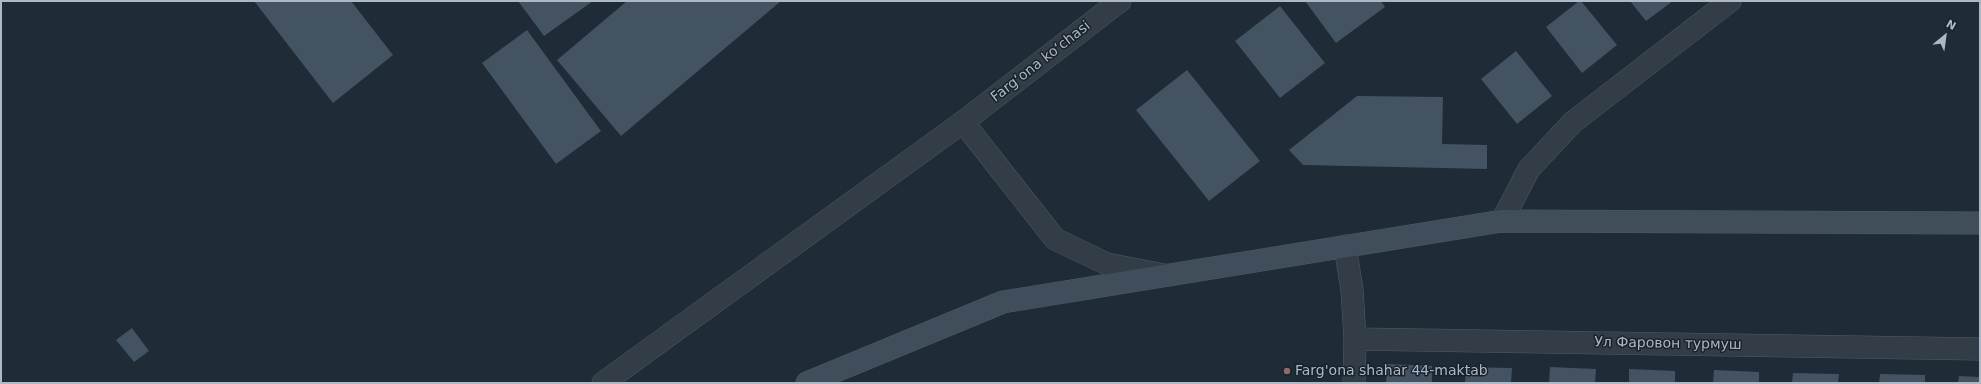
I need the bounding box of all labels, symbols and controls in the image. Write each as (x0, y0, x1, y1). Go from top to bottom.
north arrow (1925, 16, 1965, 56)
text: N (1944, 17, 1958, 33)
street label: Fargʻona koʻchasi (988, 18, 1094, 106)
street label: Ул Фаровон турмуш (1594, 334, 1742, 354)
place label: Farg'ona shahar 44-maktab (1295, 363, 1488, 379)
marker: Farg'ona shahar 44-maktab (1282, 366, 1292, 376)

